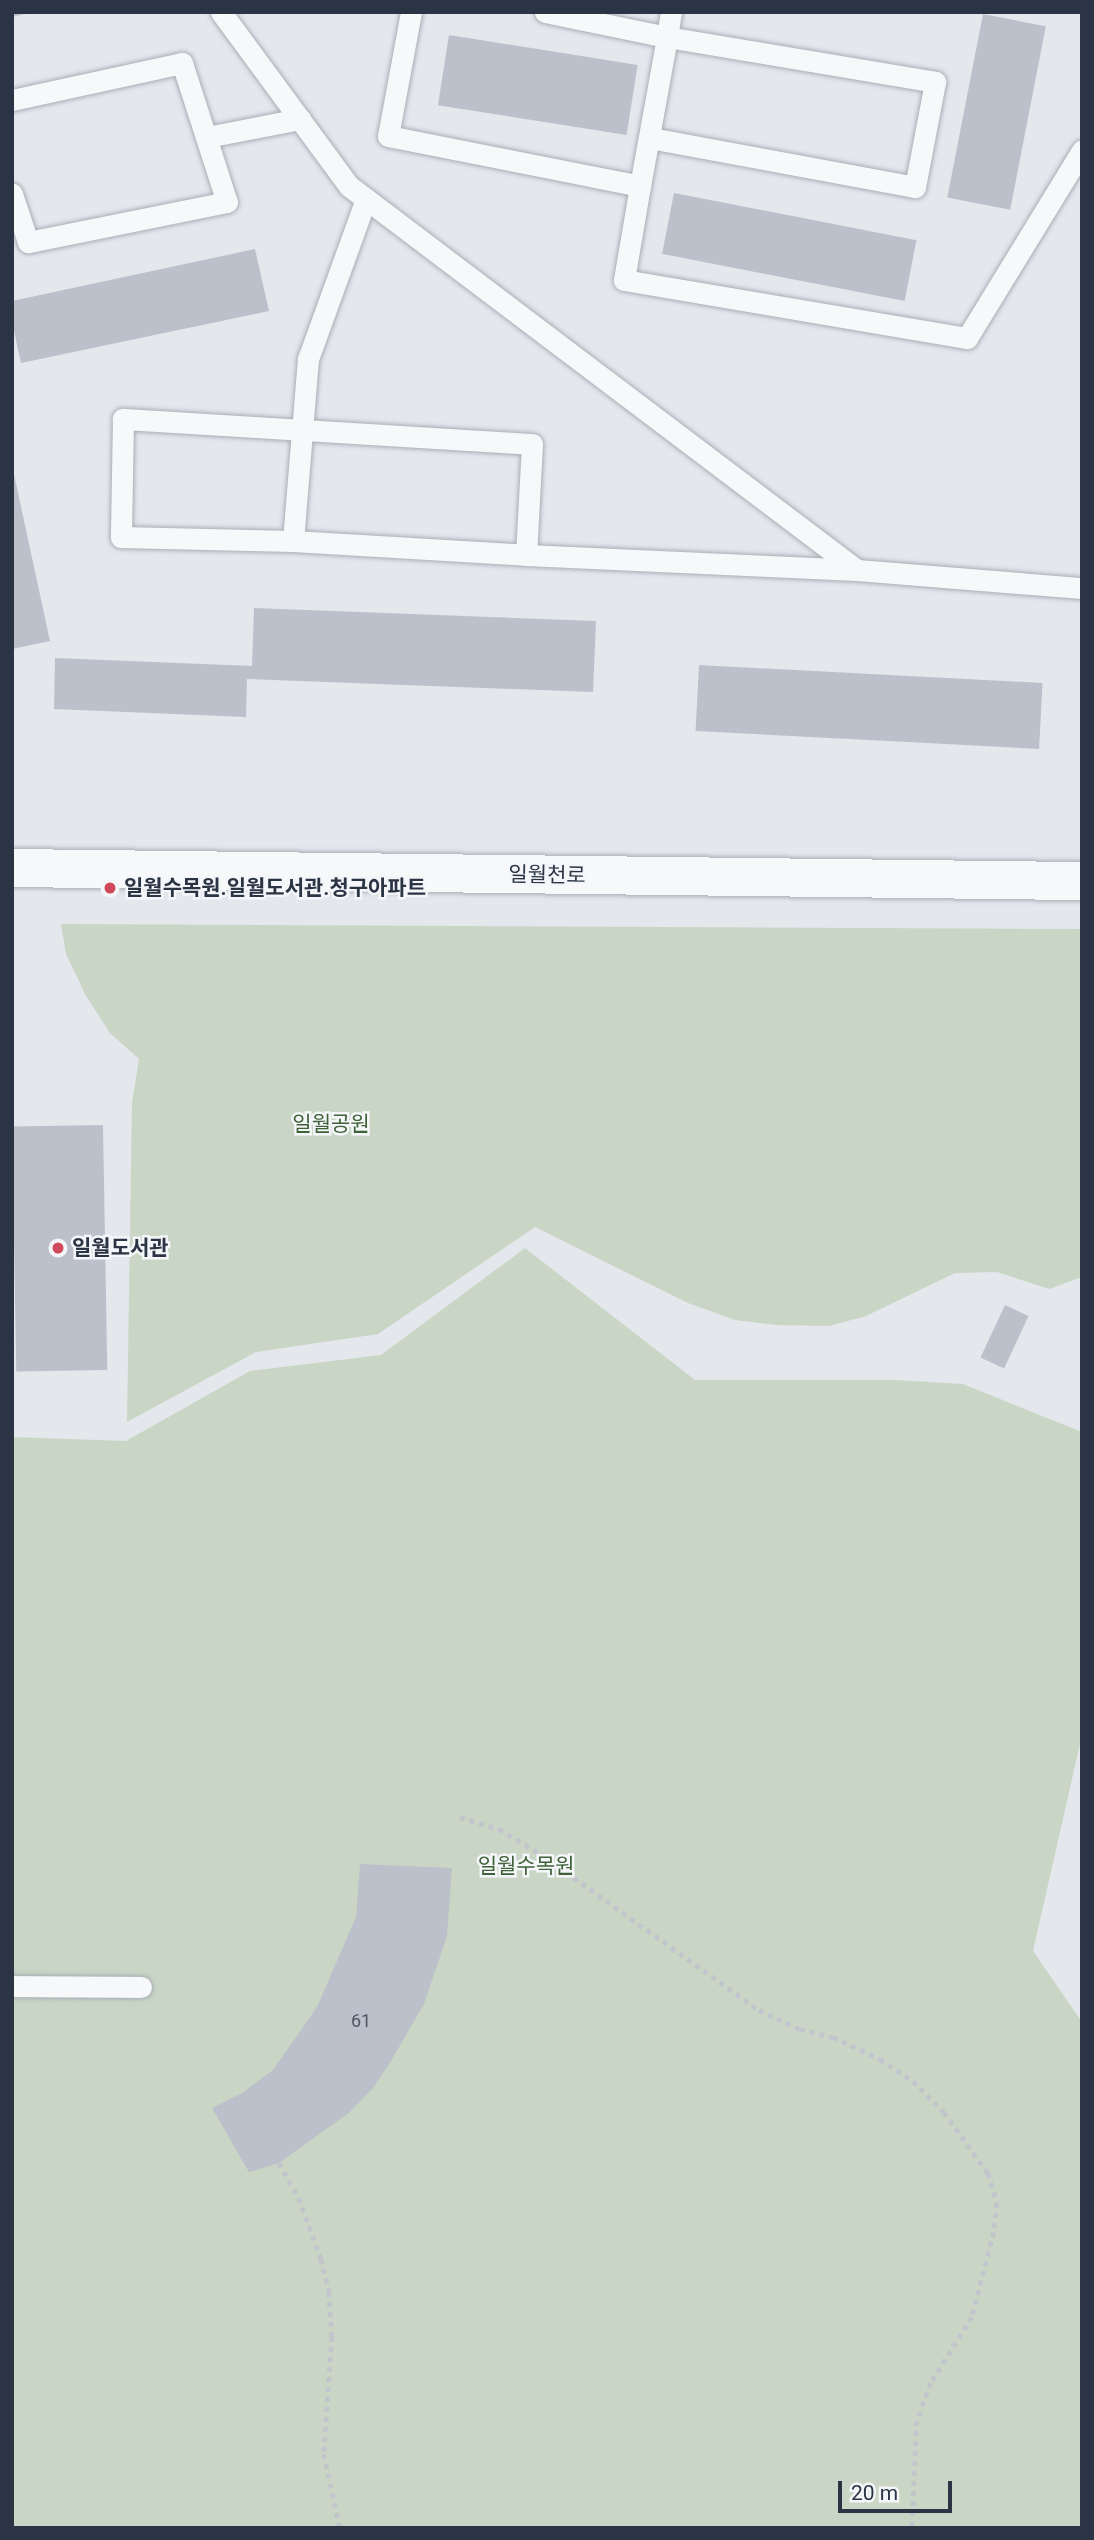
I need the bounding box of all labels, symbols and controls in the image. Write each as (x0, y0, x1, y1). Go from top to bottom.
street label: 일월천로 (508, 862, 586, 888)
place label: 일월수목원.일월도서관.청구아파트 (124, 875, 426, 901)
marker: 일월수목원.일월도서관.청구아파트 (102, 880, 118, 896)
park label: 일월공원 (292, 1111, 370, 1137)
place label: 일월도서관 (72, 1235, 169, 1261)
marker: 일월도서관 (50, 1240, 66, 1256)
park label: 일월수목원 (478, 1853, 574, 1879)
house number: 61 (351, 2010, 371, 2032)
scale bar (842, 2466, 956, 2510)
text: 20 m (851, 2481, 898, 2505)

